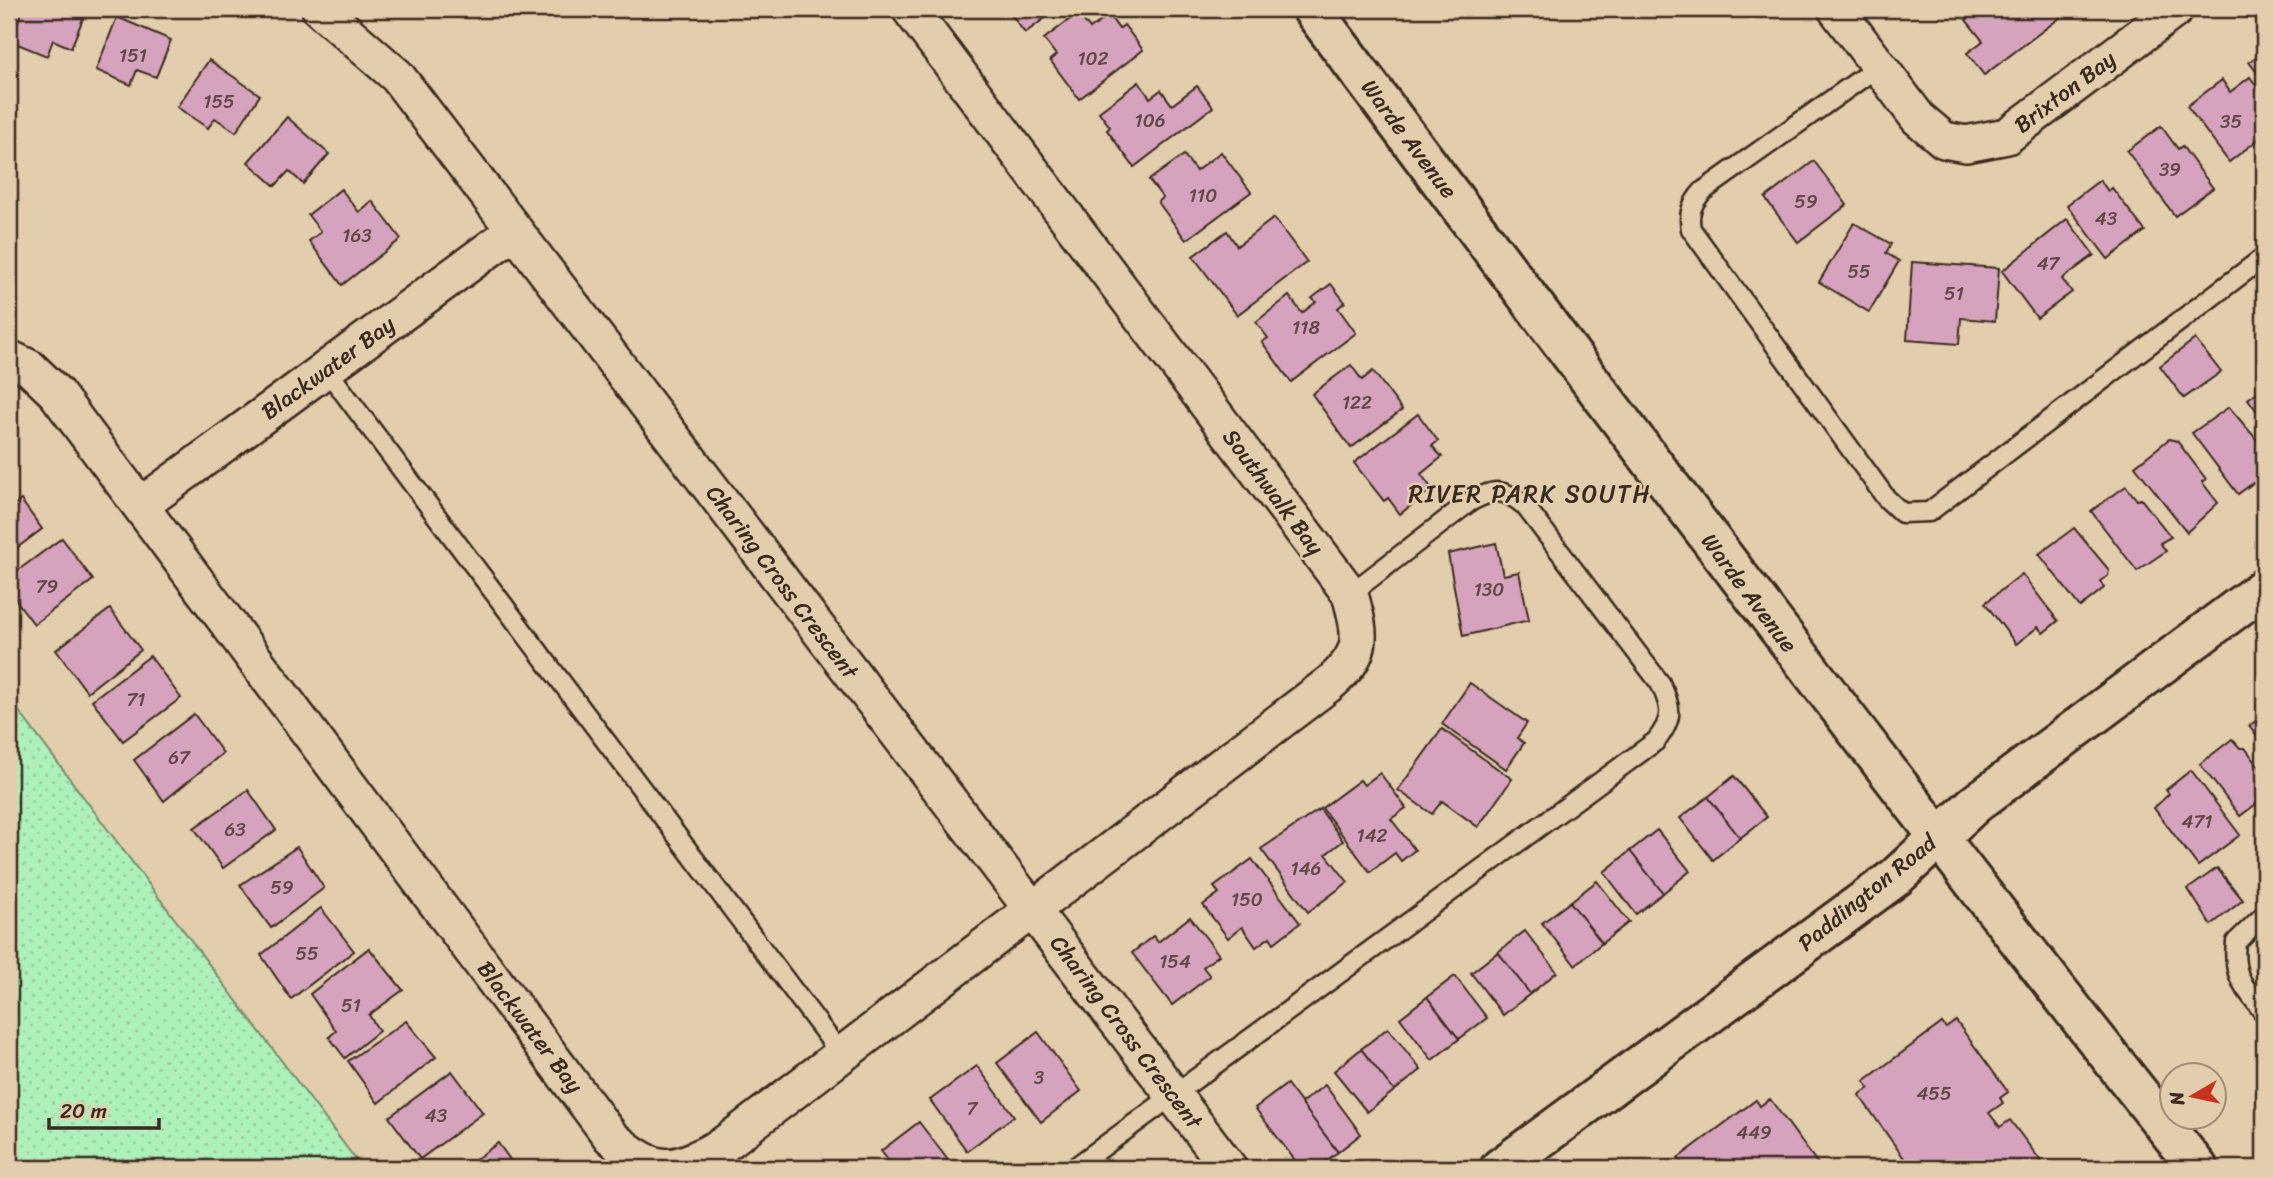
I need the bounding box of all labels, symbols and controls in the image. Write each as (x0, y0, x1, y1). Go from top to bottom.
house number: 151 (119, 39, 147, 72)
street label: Brixton Bay (2005, 40, 2125, 144)
house number: 102 (1077, 42, 1109, 75)
street label: Warde Avenue (1350, 70, 1468, 208)
house number: 155 (203, 85, 235, 118)
house number: 106 (1135, 104, 1165, 137)
house number: 35 (2220, 105, 2242, 138)
house number: 39 (2159, 153, 2181, 186)
house number: 110 (1189, 179, 1217, 212)
house number: 59 (1794, 185, 1818, 218)
house number: 43 (2095, 202, 2118, 235)
house number: 163 (342, 219, 372, 252)
house number: 47 (2037, 247, 2061, 280)
house number: 55 (1847, 255, 1871, 288)
house number: 51 (1944, 277, 1964, 310)
street label: Blackwater Bay (252, 305, 404, 431)
house number: 118 (1292, 311, 1320, 344)
house number: 122 (1342, 386, 1372, 419)
street label: Southwalk Bay (1211, 420, 1335, 565)
district label: RIVER PARK SOUTH (1408, 473, 1652, 515)
street label: Charing Cross Crescent (695, 476, 870, 690)
street label: Warde Avenue (1690, 524, 1808, 662)
house number: 79 (36, 570, 58, 603)
house number: 130 (1474, 573, 1504, 606)
house number: 71 (126, 683, 146, 716)
house number: 67 (168, 741, 191, 774)
house number: 471 (2182, 805, 2212, 838)
house number: 63 (224, 813, 246, 846)
house number: 142 (1357, 819, 1388, 852)
street label: Paddington Road (1788, 823, 1947, 962)
house number: 146 (1291, 852, 1321, 885)
house number: 59 (270, 871, 294, 904)
house number: 150 (1231, 883, 1263, 916)
street label: Charing Cross Crescent (1039, 926, 1214, 1140)
house number: 55 (295, 937, 319, 970)
house number: 154 (1159, 945, 1191, 978)
street label: Blackwater Bay (466, 951, 594, 1103)
house number: 51 (341, 989, 361, 1022)
house number: 3 (1034, 1061, 1045, 1094)
north arrow (2158, 1062, 2228, 1132)
house number: 455 (1916, 1077, 1952, 1110)
scale bar (49, 1086, 159, 1130)
text: N (2159, 1089, 2194, 1109)
text: 20 m (60, 1092, 107, 1130)
house number: 7 (967, 1092, 979, 1125)
house number: 43 (425, 1099, 448, 1132)
house number: 449 (1736, 1116, 1772, 1149)

